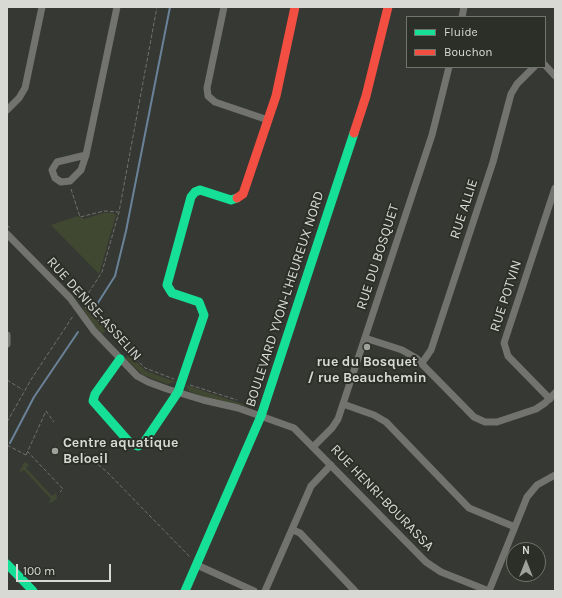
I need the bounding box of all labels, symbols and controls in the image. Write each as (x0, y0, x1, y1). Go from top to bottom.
legend (406, 16, 546, 68)
text: Fluide (444, 25, 478, 39)
text: Bouchon (444, 45, 493, 59)
street label: RUE ALLIE (446, 177, 482, 241)
street label: BOULEVARD YVON-L'HEUREUX NORD (242, 189, 328, 409)
street label: RUE DU BOSQUET (353, 202, 403, 312)
street label: RUE DENISE-ASSELIN (43, 254, 145, 364)
street label: RUE POTVIN (487, 258, 525, 334)
marker: rue du Bosquet / rue Beauchemin (362, 342, 372, 352)
place label: rue du Bosquet / rue Beauchemin (308, 354, 426, 386)
place label: Centre aquatique Beloeil (63, 435, 179, 468)
street label: RUE HENRI-BOURASSA (327, 441, 437, 555)
marker: Centre aquatique Beloeil (50, 446, 60, 456)
north arrow (506, 542, 546, 582)
text: N (522, 544, 530, 557)
scale bar (18, 556, 113, 582)
text: 100 m (23, 564, 55, 578)

